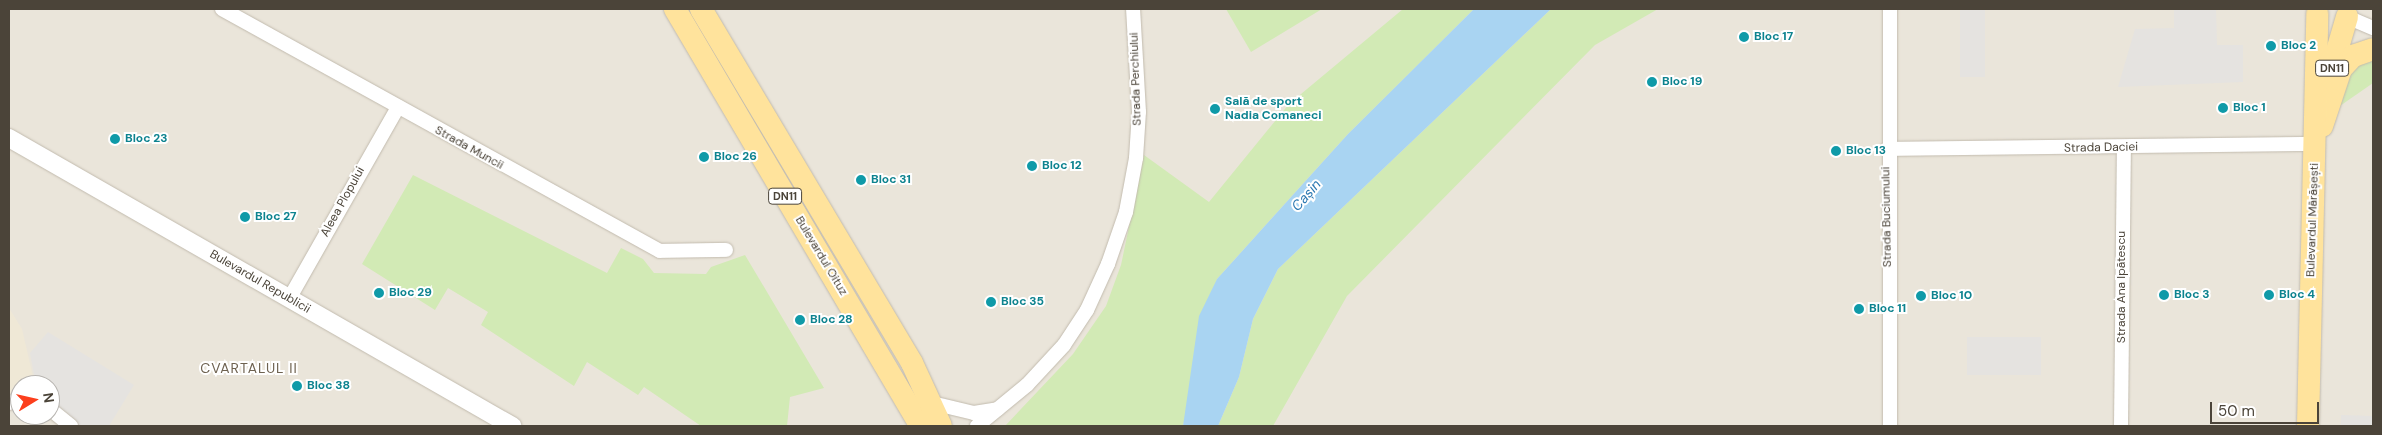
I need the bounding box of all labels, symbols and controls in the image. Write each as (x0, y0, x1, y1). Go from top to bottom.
place label: Bloc 17 (1754, 30, 1793, 44)
marker: Bloc 17 (1738, 31, 1750, 43)
street label: Strada Perchiului (1127, 32, 1145, 126)
place label: Bloc 2 (2281, 39, 2316, 53)
marker: Bloc 2 (2265, 40, 2277, 52)
road number: DN11 (2314, 59, 2350, 76)
place label: Bloc 19 (1662, 75, 1702, 89)
marker: Bloc 19 (1646, 76, 1658, 88)
place label: Sală de sport Nadia Comaneci (1225, 95, 1321, 123)
place label: Bloc 1 (2233, 101, 2266, 115)
marker: Bloc 1 (2217, 102, 2229, 114)
marker: Sală de sport Nadia Comaneci (1209, 103, 1221, 115)
street label: Strada Muncii (432, 123, 506, 173)
place label: Bloc 23 (125, 132, 167, 146)
marker: Bloc 23 (109, 133, 121, 145)
street label: Strada Daciei (2064, 140, 2138, 156)
place label: Bloc 13 (1846, 144, 1886, 158)
marker: Bloc 13 (1830, 145, 1842, 157)
place label: Bloc 26 (714, 150, 757, 164)
marker: Bloc 26 (698, 151, 710, 163)
place label: Bloc 12 (1042, 159, 1082, 173)
marker: Bloc 12 (1026, 160, 1038, 172)
street label: Bulevardul Mărășești (2304, 163, 2322, 277)
street label: Aleea Plopului (318, 165, 368, 239)
street label: Strada Buciumului (1879, 167, 1895, 267)
place label: Bloc 31 (871, 173, 911, 187)
marker: Bloc 31 (855, 174, 867, 186)
water label: Cașin (1288, 176, 1324, 214)
road number: DN11 (768, 188, 802, 205)
place label: Bloc 27 (255, 210, 297, 224)
marker: Bloc 27 (239, 211, 251, 223)
street label: Bulevardul Oituz (792, 214, 850, 298)
street label: Strada Ana Ipătescu (2115, 231, 2129, 343)
street label: Bulevardul Republicii (207, 247, 313, 317)
place label: Bloc 29 (389, 286, 432, 300)
marker: Bloc 29 (373, 287, 385, 299)
place label: Bloc 3 (2174, 288, 2210, 302)
place label: Bloc 4 (2279, 288, 2315, 302)
place label: Bloc 10 (1931, 289, 1972, 303)
marker: Bloc 3 (2158, 289, 2170, 301)
marker: Bloc 4 (2263, 289, 2275, 301)
marker: Bloc 10 (1915, 290, 1927, 302)
place label: Bloc 35 (1001, 295, 1044, 309)
marker: Bloc 35 (985, 296, 997, 308)
place label: Bloc 11 (1869, 302, 1906, 316)
marker: Bloc 11 (1853, 303, 1865, 315)
place label: Bloc 28 (810, 313, 853, 327)
marker: Bloc 28 (794, 314, 806, 326)
district label: CVARTALUL II (199, 360, 299, 376)
north arrow (10, 375, 60, 425)
place label: Bloc 38 (307, 379, 350, 393)
marker: Bloc 38 (291, 380, 303, 392)
text: N (39, 391, 59, 404)
scale bar (2212, 392, 2321, 424)
text: 50 m (2218, 401, 2255, 421)

